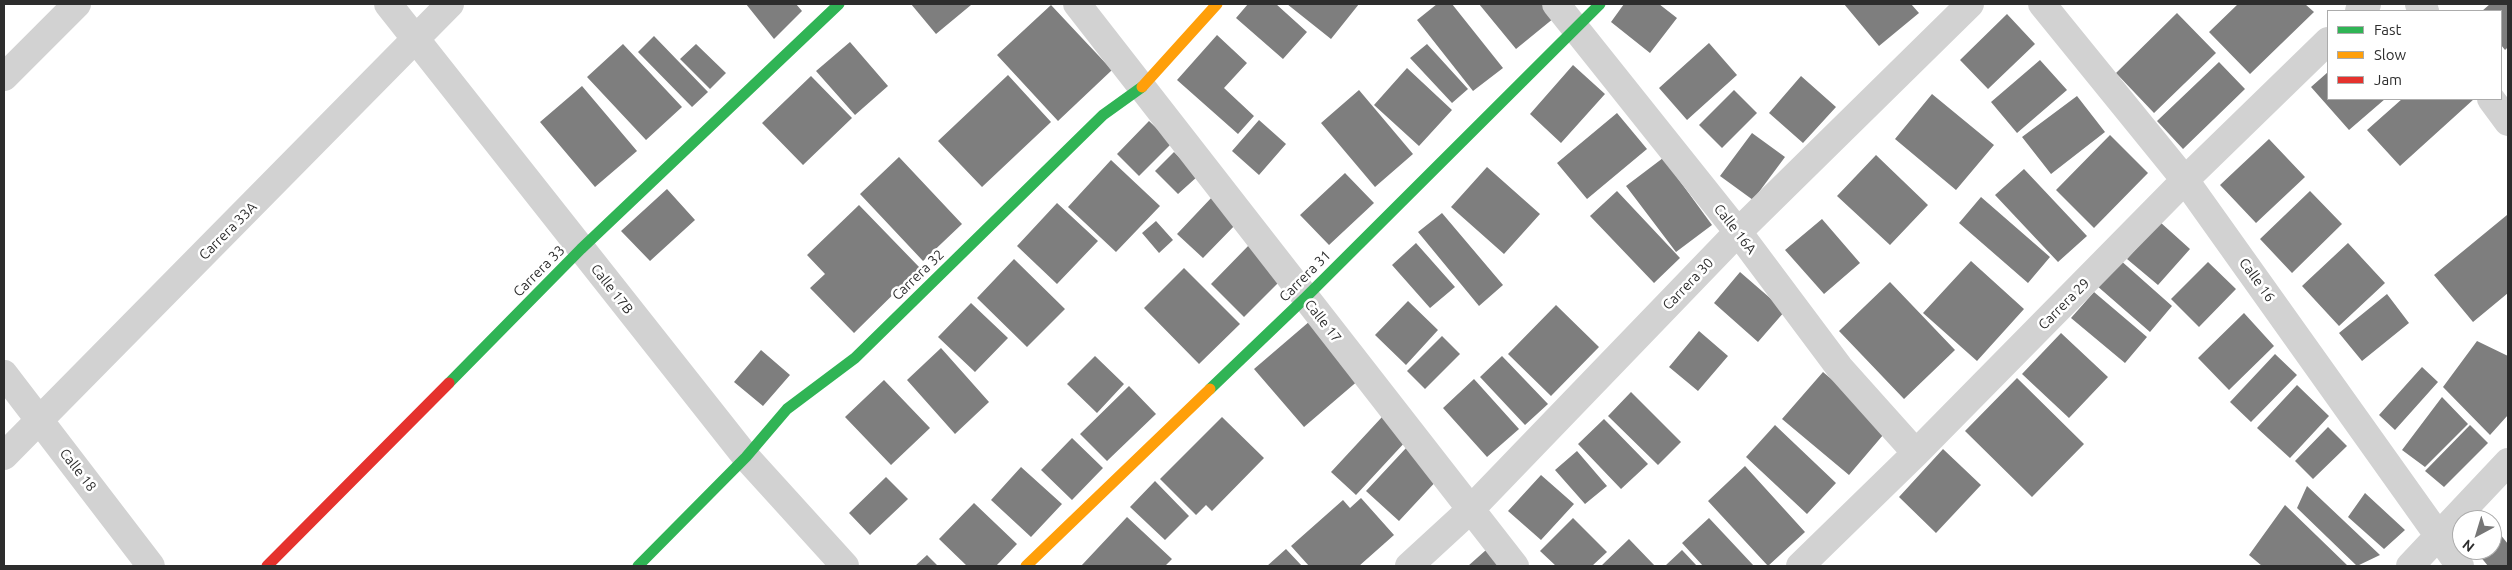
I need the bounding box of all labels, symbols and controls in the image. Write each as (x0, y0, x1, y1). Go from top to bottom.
legend (2327, 10, 2502, 100)
text: Fast (2374, 21, 2401, 38)
text: Slow (2374, 46, 2406, 63)
text: Jam (2374, 71, 2402, 88)
street label: Carrera 33A (196, 199, 260, 263)
street label: Calle 16A (1710, 201, 1760, 257)
street label: Carrera 33 (510, 242, 568, 300)
street label: Carrera 32 (889, 246, 947, 304)
street label: Carrera 31 (1276, 247, 1334, 305)
street label: Carrera 30 (1659, 255, 1717, 313)
street label: Calle 16 (2236, 255, 2278, 305)
street label: Calle 17B (587, 261, 637, 317)
street label: Carrera 29 (2035, 275, 2093, 333)
street label: Calle 17 (1301, 296, 1345, 346)
street label: Calle 18 (56, 445, 100, 495)
north arrow (2452, 510, 2502, 560)
text: N (2459, 536, 2477, 555)

